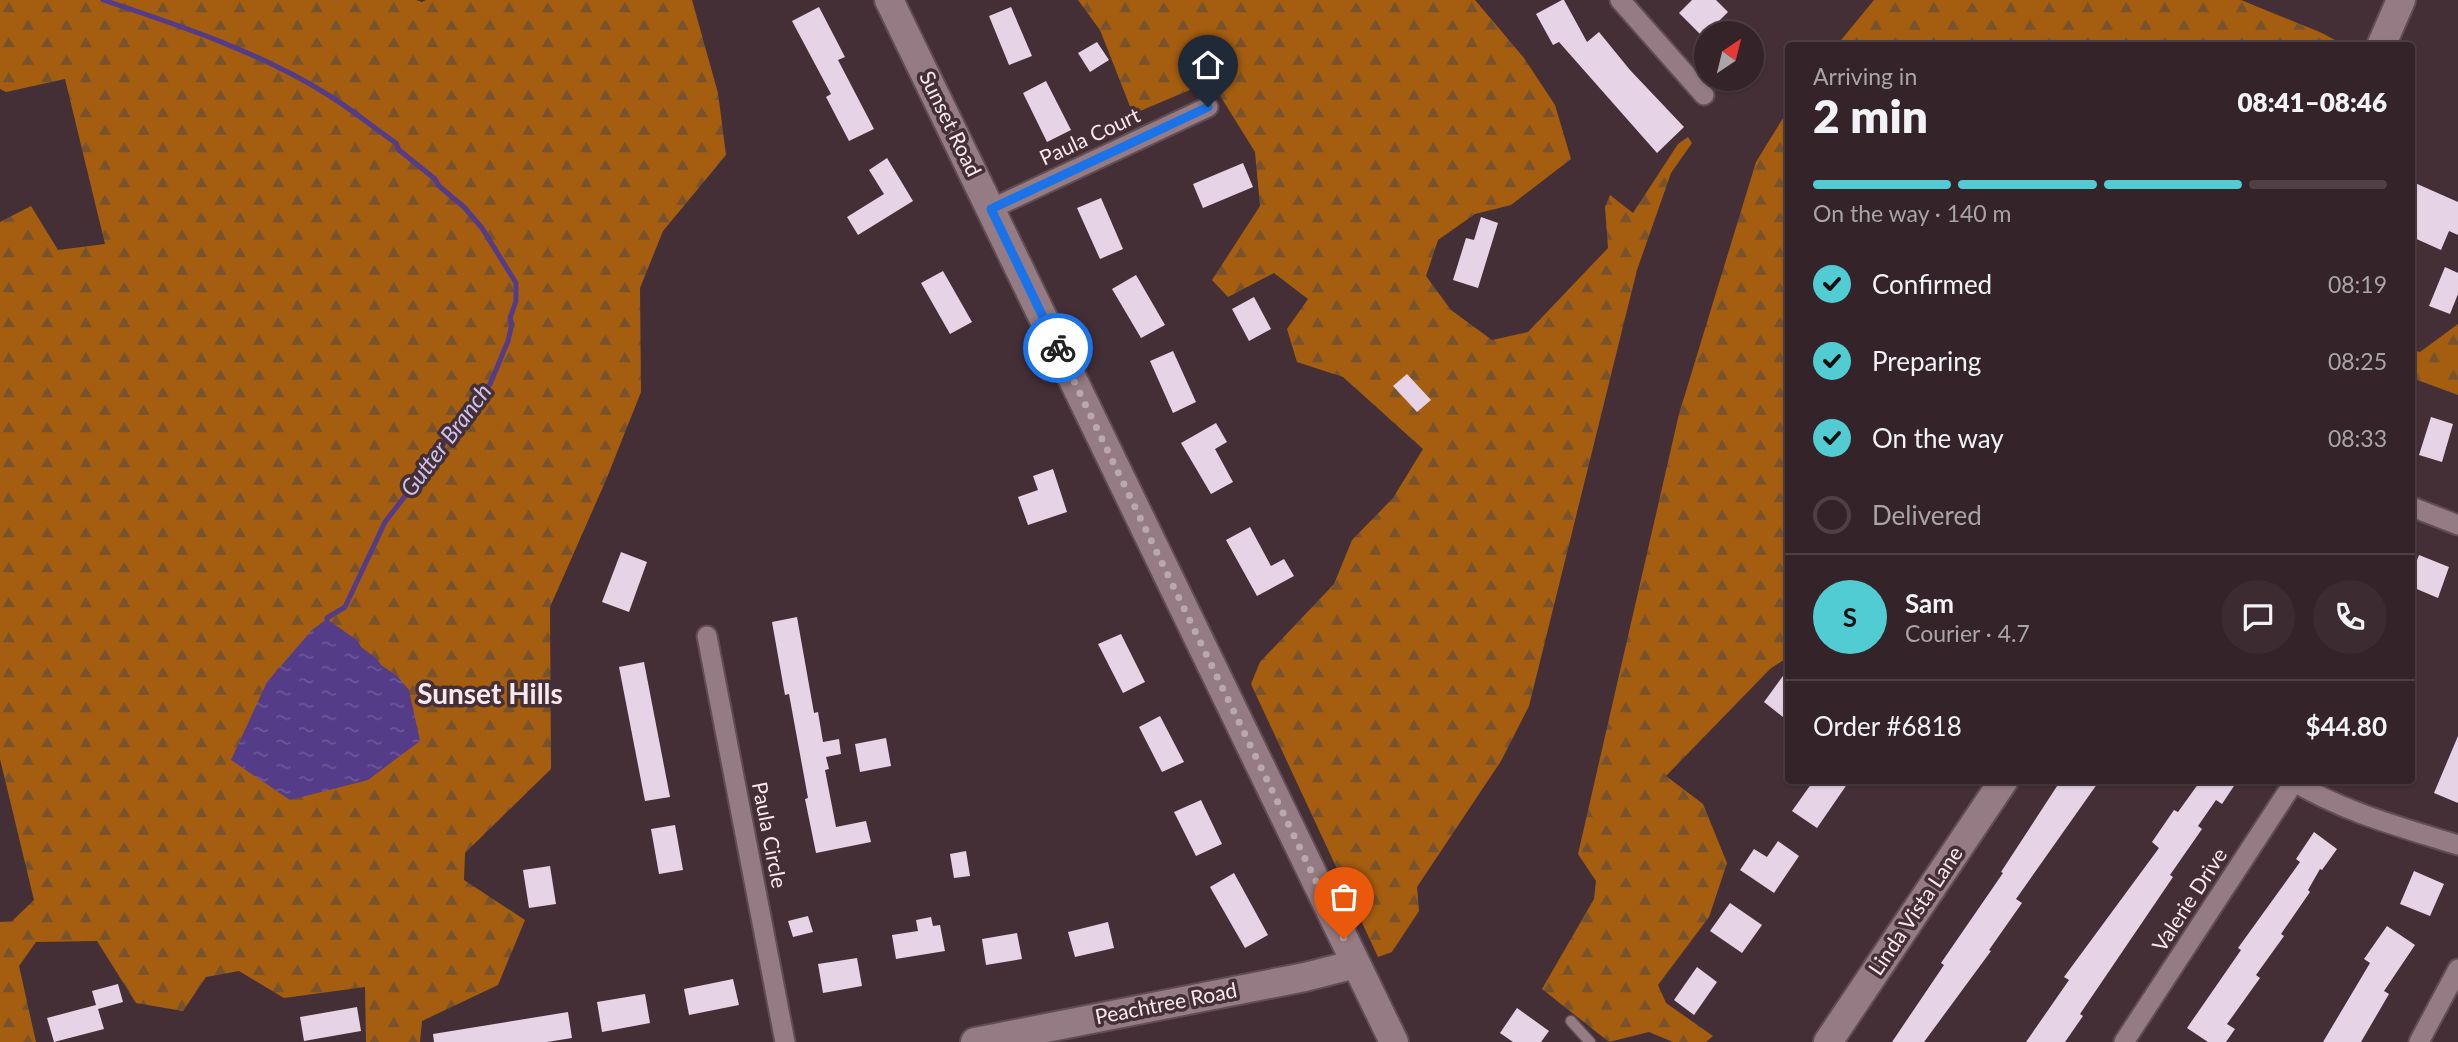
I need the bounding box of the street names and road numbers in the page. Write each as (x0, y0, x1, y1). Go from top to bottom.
street label: Sunset Road (915, 67, 988, 180)
street label: Paula Court (1035, 101, 1144, 170)
street label: Paula Circle (748, 780, 793, 890)
street label: Linda Vista Lane (1862, 841, 1967, 979)
street label: Valerie Drive (2146, 843, 2231, 956)
street label: Peachtree Road (1093, 977, 1239, 1029)

